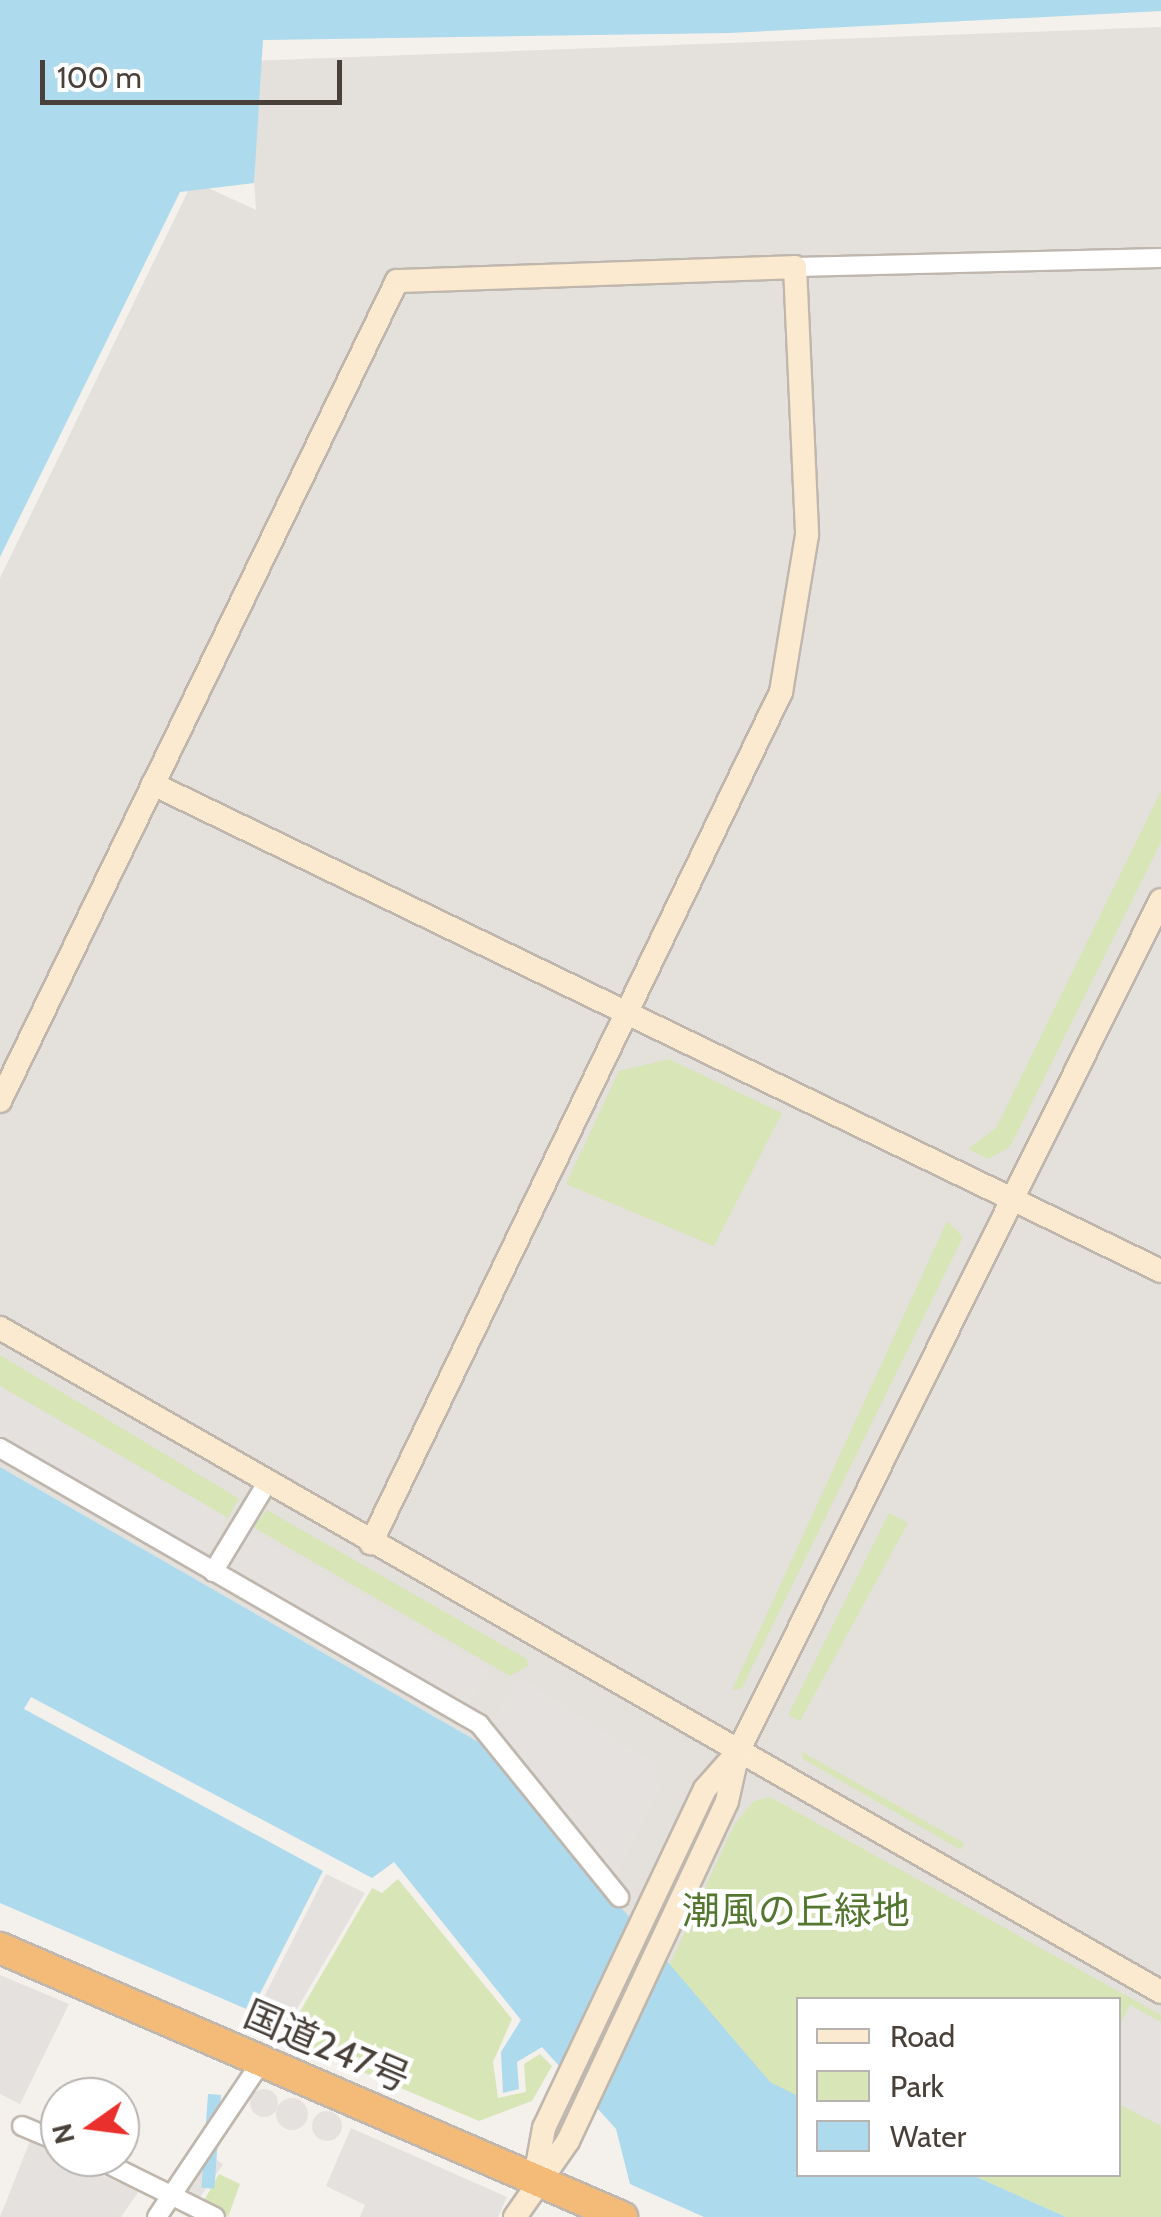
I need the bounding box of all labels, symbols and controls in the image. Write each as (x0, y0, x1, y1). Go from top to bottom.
scale bar (45, 40, 348, 102)
text: 100 m (57, 59, 142, 96)
park label: 潮風の丘緑地 (682, 1888, 910, 1934)
street label: 国道247号 (238, 1991, 416, 2101)
legend (796, 1997, 1121, 2177)
text: Road (890, 2018, 955, 2055)
text: Park (890, 2068, 944, 2105)
north arrow (40, 2077, 140, 2177)
text: Water (890, 2118, 966, 2155)
text: N (44, 2120, 82, 2147)

